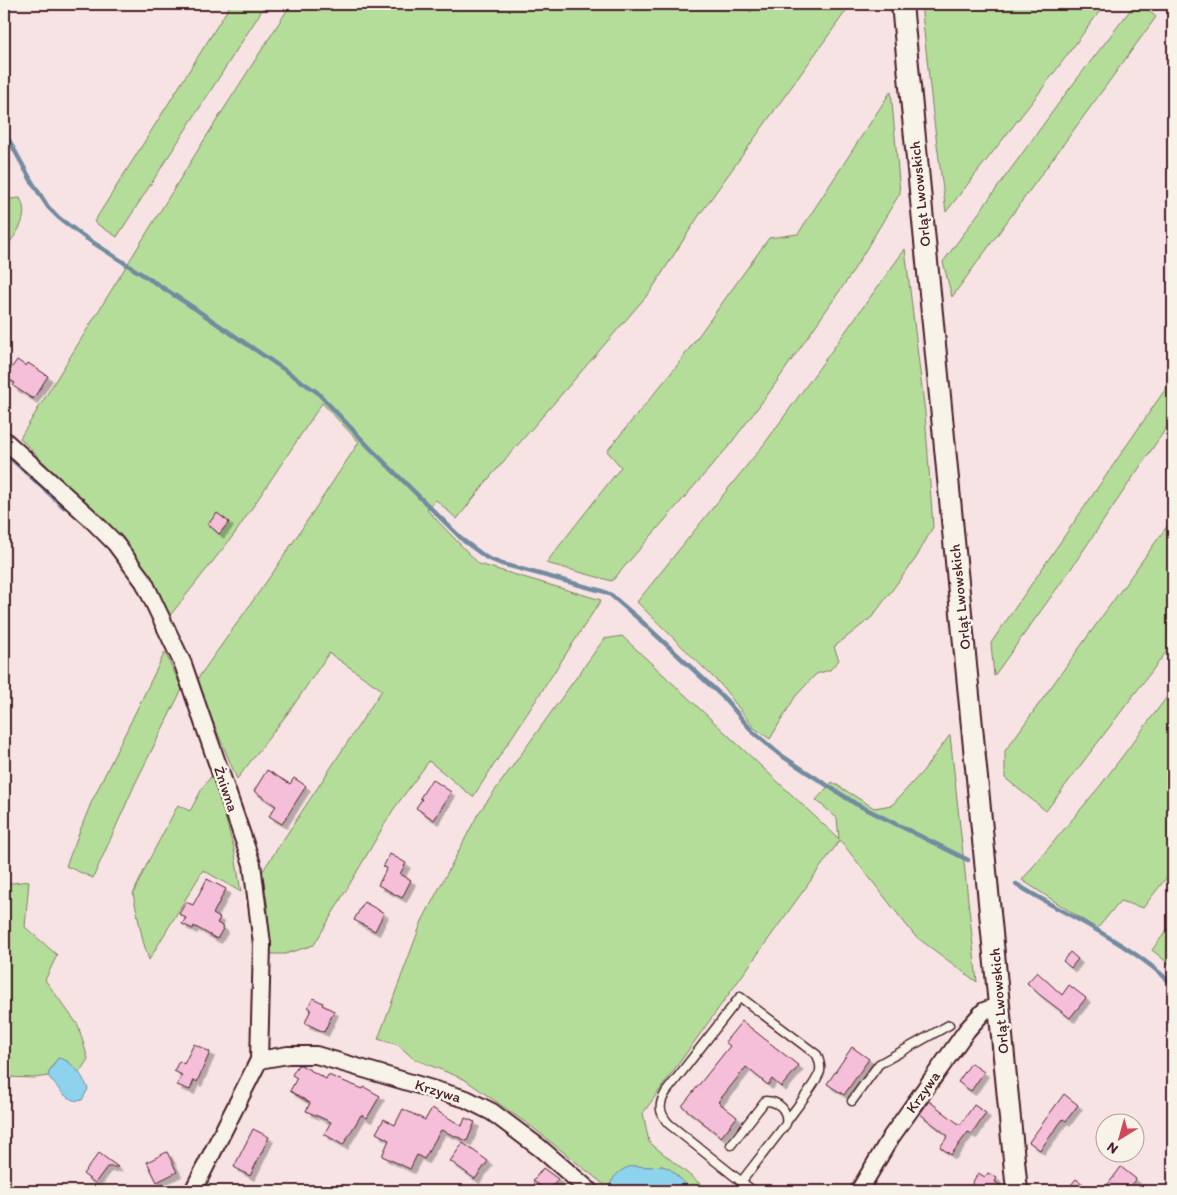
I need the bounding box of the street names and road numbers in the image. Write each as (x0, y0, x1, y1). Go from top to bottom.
street label: Orląt Lwowskich (905, 140, 935, 248)
street label: Orląt Lwowskich (945, 543, 975, 651)
street label: Żniwna (210, 764, 242, 815)
street label: Orląt Lwowskich (985, 947, 1013, 1055)
street label: Krzywa (902, 1067, 944, 1117)
street label: Krzywa (413, 1075, 463, 1107)

